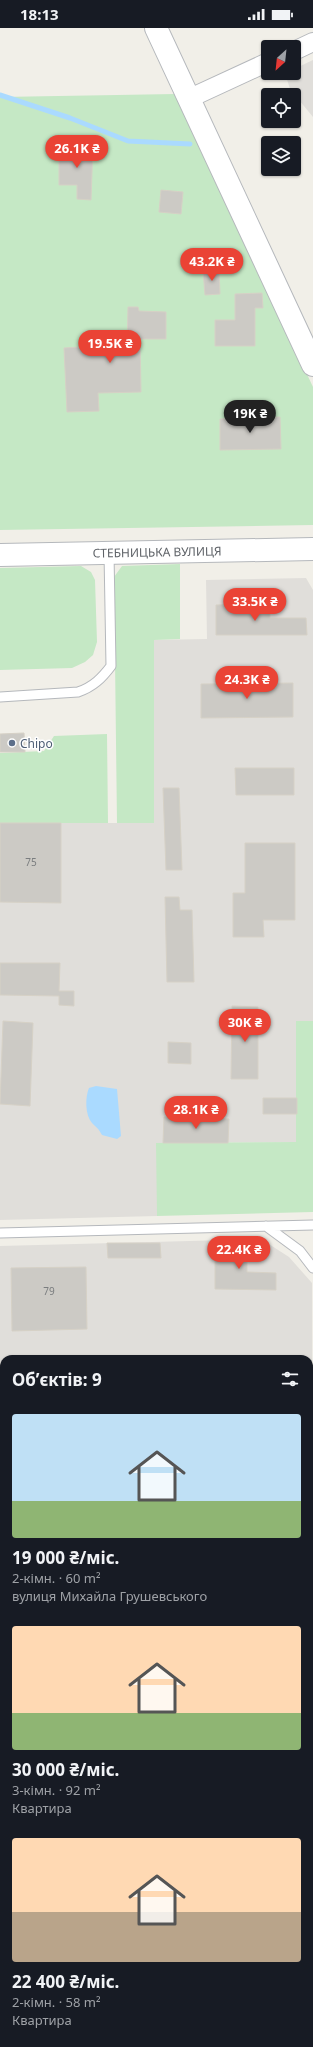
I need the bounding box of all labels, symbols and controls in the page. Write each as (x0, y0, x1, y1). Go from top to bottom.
text: 18:13 (20, 4, 59, 24)
north arrow (261, 40, 301, 80)
map controls (261, 40, 301, 176)
button: locate (261, 88, 301, 128)
pin: 26.1K ₴ (40, 135, 114, 169)
button: layers (261, 136, 301, 176)
text: 26.1K ₴ (54, 139, 100, 157)
pin: 43.2K ₴ (175, 248, 249, 282)
text: 43.2K ₴ (189, 252, 235, 270)
pin: 19.5K ₴ (73, 330, 147, 364)
text: 19.5K ₴ (87, 334, 133, 352)
pin: 19K ₴ (222, 400, 278, 434)
text: 19K ₴ (233, 404, 267, 422)
street label: СТЕБНИЦЬКА ВУЛИЦЯ (92, 542, 222, 562)
pin: 33.5K ₴ (218, 588, 292, 622)
text: 33.5K ₴ (232, 592, 278, 610)
pin: 24.3K ₴ (210, 666, 284, 700)
text: 24.3K ₴ (224, 670, 270, 688)
place label: Chipo (20, 735, 53, 752)
marker: Chipo (7, 738, 17, 748)
house number: 75 (25, 855, 37, 869)
pin: 30K ₴ (217, 1009, 273, 1043)
text: 30K ₴ (228, 1013, 262, 1031)
pin: 28.1K ₴ (159, 1096, 233, 1130)
text: 28.1K ₴ (173, 1100, 219, 1118)
pin: 22.4K ₴ (202, 1236, 276, 1270)
text: 22.4K ₴ (216, 1240, 262, 1258)
house number: 79 (43, 1284, 55, 1298)
text: Об’єктів: 9 (12, 1368, 102, 1391)
icon: filters (279, 1368, 301, 1390)
icon: home (121, 1440, 193, 1512)
text: 19 000 ₴/міс. (12, 1546, 119, 1569)
text: 2-кімн. · 60 m² (12, 1569, 101, 1587)
text: вулиця Михайла Грушевського (12, 1587, 207, 1605)
icon: home (121, 1652, 193, 1724)
text: 30 000 ₴/міс. (12, 1758, 119, 1781)
text: 3-кімн. · 92 m² (12, 1781, 101, 1799)
text: Квартира (12, 1799, 72, 1817)
icon: home (121, 1864, 193, 1936)
text: 22 400 ₴/міс. (12, 1970, 119, 1993)
text: 2-кімн. · 58 m² (12, 1993, 101, 2011)
text: Квартира (12, 2011, 72, 2029)

